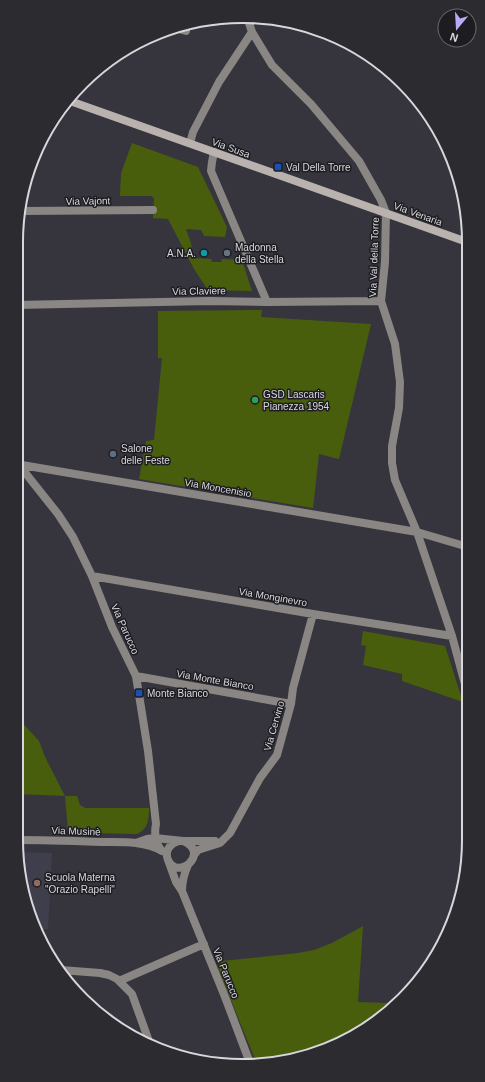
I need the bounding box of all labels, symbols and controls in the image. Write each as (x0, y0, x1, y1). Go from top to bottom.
north arrow (437, 8, 477, 48)
text: N (448, 31, 460, 44)
street label: Via Susa (210, 136, 252, 160)
marker: Val Della Torre (273, 162, 283, 172)
place label: Val Della Torre (286, 162, 351, 173)
street label: Via Vajont (66, 195, 111, 207)
street label: Via Venaria (392, 200, 444, 228)
street label: Via Val della Torre (367, 216, 381, 297)
place label: Madonna della Stella (235, 242, 284, 265)
place label: A.N.A. (167, 248, 196, 259)
marker: A.N.A. (199, 248, 209, 258)
marker: Madonna della Stella (222, 248, 232, 258)
street label: Via Claviere (172, 285, 226, 297)
place label: GSD Lascaris Pianezza 1954 (263, 389, 330, 412)
marker: GSD Lascaris Pianezza 1954 (250, 395, 260, 405)
place label: Salone delle Feste (121, 443, 170, 466)
marker: Salone delle Feste (108, 449, 118, 459)
street label: Via Moncenisio (184, 477, 253, 499)
street label: Via Monginevro (238, 586, 309, 609)
street label: Via Parucco (109, 602, 141, 656)
street label: Via Monte Bianco (175, 667, 255, 693)
place label: Monte Bianco (147, 687, 208, 699)
marker: Monte Bianco (134, 688, 144, 698)
street label: Via Cervino (262, 699, 287, 752)
street label: Via Musinè (51, 825, 101, 837)
place label: Scuola Materna "Orazio Rapelli" (45, 872, 115, 895)
marker: Scuola Materna "Orazio Rapelli" (32, 878, 42, 888)
street label: Via Parucco (211, 946, 241, 1000)

